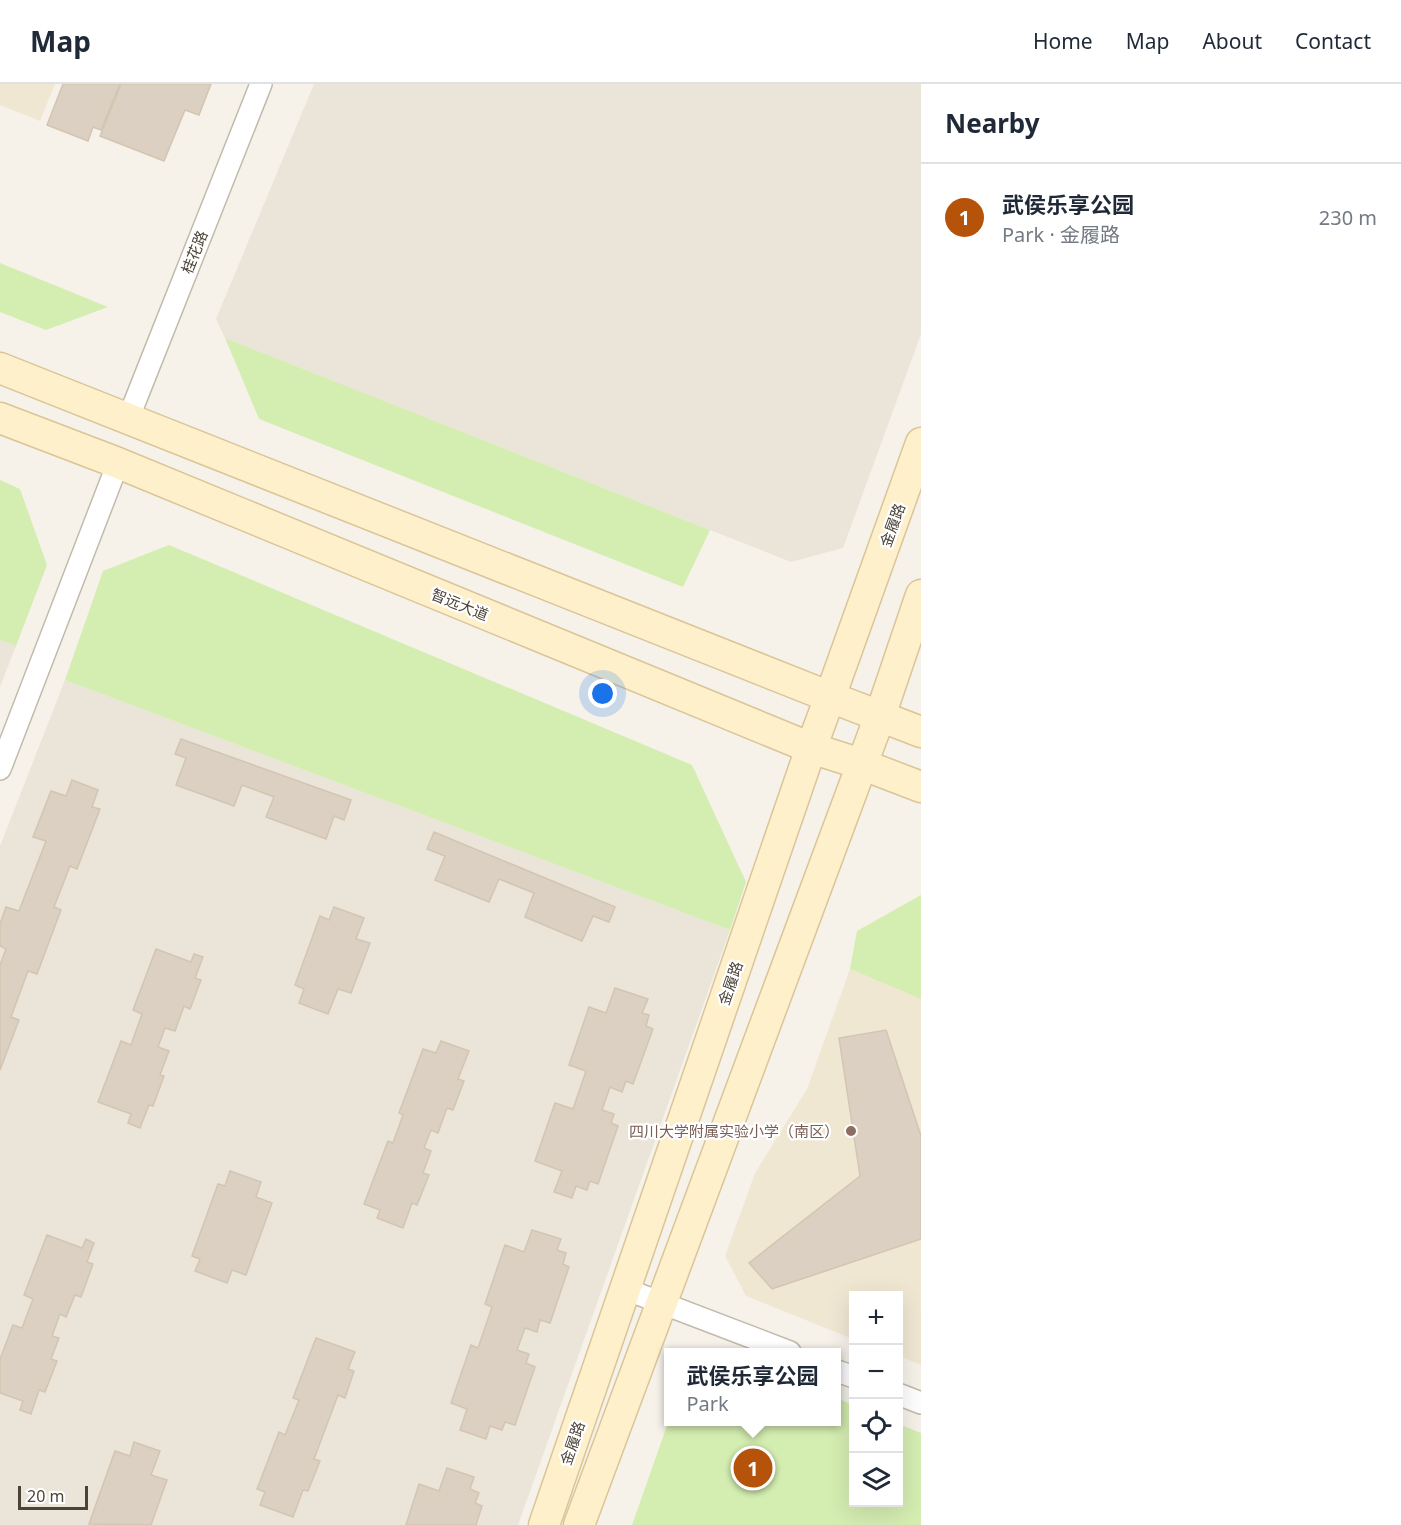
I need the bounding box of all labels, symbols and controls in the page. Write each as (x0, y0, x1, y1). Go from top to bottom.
text: Map (30, 22, 91, 60)
text: Home (1033, 27, 1093, 55)
text: Map (1126, 27, 1169, 55)
text: About (1202, 27, 1262, 55)
text: Contact (1295, 27, 1371, 55)
text: Nearby (945, 105, 1040, 141)
text: 武侯乐享公园 (1002, 189, 1134, 219)
text: 1 (959, 204, 970, 231)
text: 230 m (1319, 204, 1377, 231)
text: Park · 金履路 (1002, 221, 1120, 248)
street label: 桂花路 (176, 227, 212, 277)
street label: 金履路 (875, 500, 909, 550)
street label: 智远大道 (428, 583, 492, 625)
your location (588, 679, 617, 708)
street label: 金履路 (713, 958, 747, 1008)
place label: 四川大学附属实验小学（南区） (629, 1121, 839, 1141)
marker: 四川大学附属实验小学（南区） (844, 1124, 858, 1138)
map controls (849, 1291, 903, 1507)
button: + (849, 1291, 903, 1345)
button: − (849, 1345, 903, 1399)
popup (664, 1348, 841, 1426)
text: 武侯乐享公园 (686, 1360, 819, 1390)
text: Park (686, 1390, 729, 1417)
button: locate (849, 1399, 903, 1453)
street label: 金履路 (555, 1418, 589, 1468)
pin: 1 (734, 1446, 772, 1490)
button: layers (849, 1453, 903, 1507)
scale bar (18, 1483, 88, 1510)
text: 20 m (27, 1485, 64, 1507)

